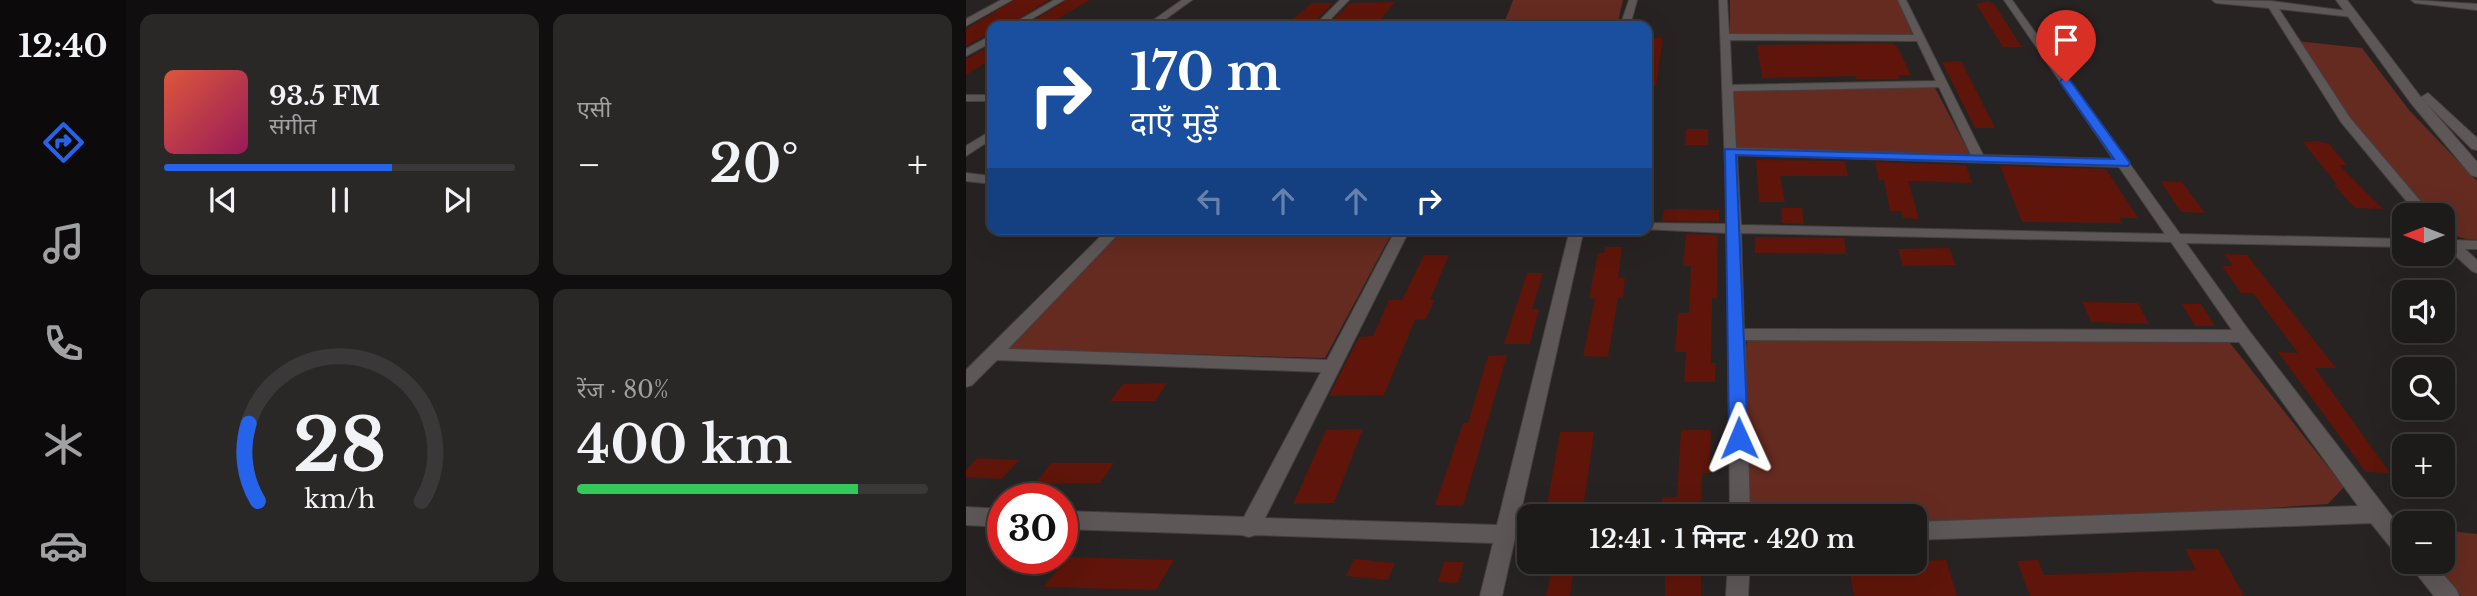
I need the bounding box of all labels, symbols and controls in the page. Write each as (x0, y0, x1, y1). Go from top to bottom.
pin (2036, 10, 2096, 82)
icon: arrive (2047, 21, 2085, 59)
text: 12:40 (18, 26, 108, 66)
text: 170 m (1130, 42, 1281, 103)
icon: right (1015, 49, 1106, 140)
text: 93.5 FM (269, 80, 380, 112)
text: एसी (577, 95, 611, 123)
text: दाएँ मुड़ें (1130, 103, 1218, 143)
text: संगीत (269, 112, 317, 140)
icon: directions (39, 118, 88, 167)
text: 20° (709, 132, 799, 196)
text: − (577, 141, 601, 188)
text: + (907, 141, 928, 188)
icon: previous (204, 181, 242, 219)
icon: pause (321, 181, 359, 219)
icon: next (438, 181, 476, 219)
icon: left (1191, 182, 1229, 220)
icon: ahead (1264, 182, 1302, 220)
icon: ahead (1337, 182, 1375, 220)
icon: right (1410, 182, 1448, 220)
north arrow (2392, 203, 2455, 266)
map controls (2392, 203, 2455, 574)
icon: music (39, 219, 88, 268)
button: sound (2392, 280, 2455, 343)
icon: phone (39, 319, 88, 368)
button: search (2392, 357, 2455, 420)
text: रेंज · 80% (577, 376, 669, 404)
text: 28 (293, 401, 386, 492)
position arrow (1702, 401, 1776, 475)
text: 400 km (577, 413, 792, 477)
icon: climate (39, 420, 88, 469)
button: + (2392, 434, 2455, 497)
speed limit sign: 30 (987, 483, 1078, 574)
text: km/h (304, 484, 375, 515)
button: − (2392, 511, 2455, 574)
icon: car (39, 521, 88, 570)
text: 12:41 · 1 मिनट · 420 m (1589, 523, 1855, 555)

